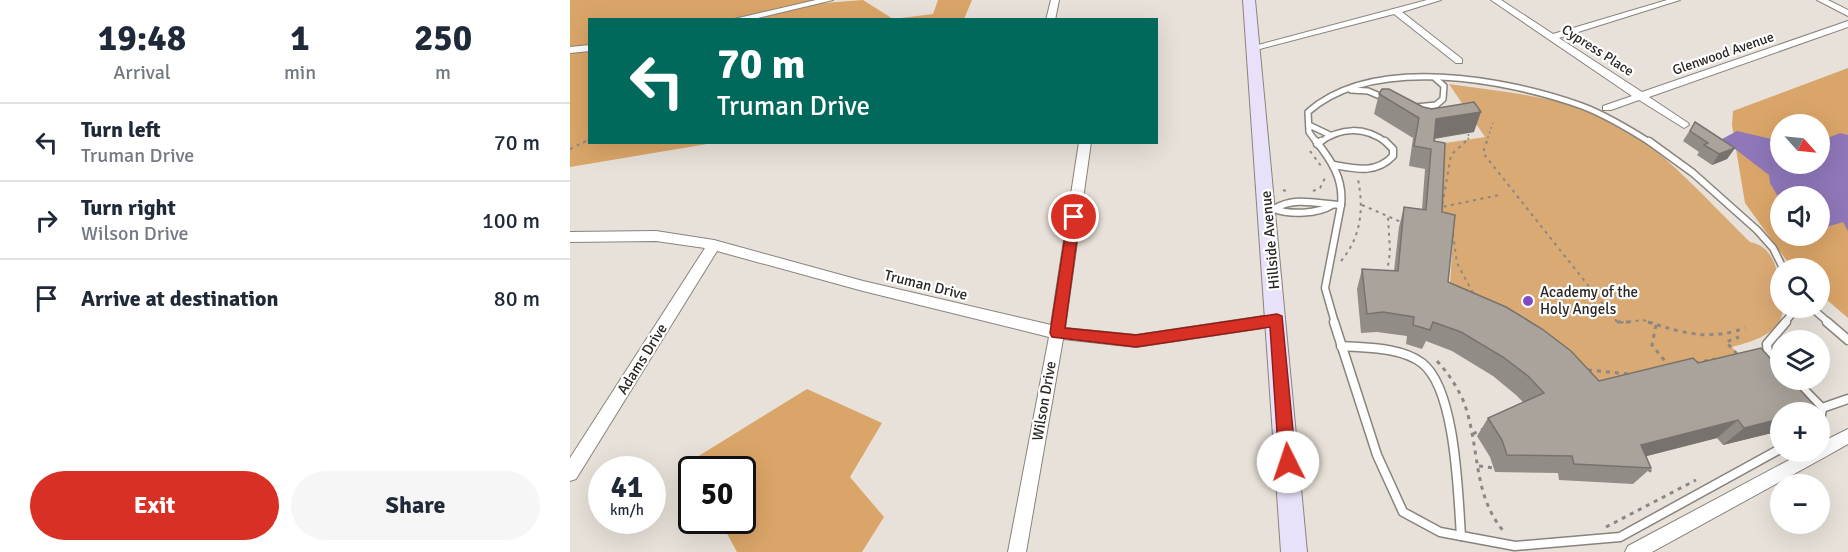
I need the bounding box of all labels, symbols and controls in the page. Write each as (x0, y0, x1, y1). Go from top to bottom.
text: 19:48 (98, 16, 186, 61)
text: 1 (290, 16, 310, 61)
text: 250 (414, 16, 472, 61)
street label: Cypress Place (1559, 21, 1637, 80)
street label: Glenwood Avenue (1670, 28, 1776, 79)
text: 70 m (717, 39, 806, 90)
icon: left (618, 42, 696, 120)
text: Arrival (113, 60, 171, 85)
text: min (284, 60, 316, 85)
text: m (435, 60, 451, 85)
text: Truman Drive (717, 90, 870, 123)
north arrow (1770, 114, 1830, 174)
map controls (1770, 114, 1830, 534)
text: Turn left (81, 116, 161, 143)
icon: left (30, 126, 63, 159)
text: 70 m (494, 129, 540, 156)
text: Truman Drive (81, 143, 194, 168)
button: sound (1770, 186, 1830, 246)
street label: Hillside Avenue (1257, 190, 1283, 290)
pin (1048, 191, 1099, 242)
text: Turn right (81, 194, 176, 221)
icon: arrive (1057, 200, 1090, 233)
icon: right (30, 204, 63, 237)
text: 100 m (482, 207, 540, 234)
text: Wilson Drive (81, 221, 188, 246)
button: search (1770, 258, 1830, 318)
street label: Truman Drive (883, 266, 969, 304)
icon: arrive (30, 282, 63, 315)
place label: Academy of the Holy Angels (1540, 283, 1638, 318)
text: Arrive at destination (81, 285, 278, 312)
text: 80 m (494, 285, 540, 312)
marker: Academy of the Holy Angels (1521, 294, 1535, 308)
street label: Adams Drive (613, 320, 671, 398)
button: layers (1770, 330, 1830, 390)
street label: Wilson Drive (1028, 360, 1060, 442)
button: + (1770, 402, 1830, 462)
position arrow (1256, 430, 1320, 494)
speed limit sign: 50 (678, 456, 756, 534)
text: 41 (611, 469, 643, 506)
button: Exit (30, 471, 279, 540)
button: Share (291, 471, 540, 540)
button: − (1770, 474, 1830, 534)
text: km/h (610, 501, 644, 519)

